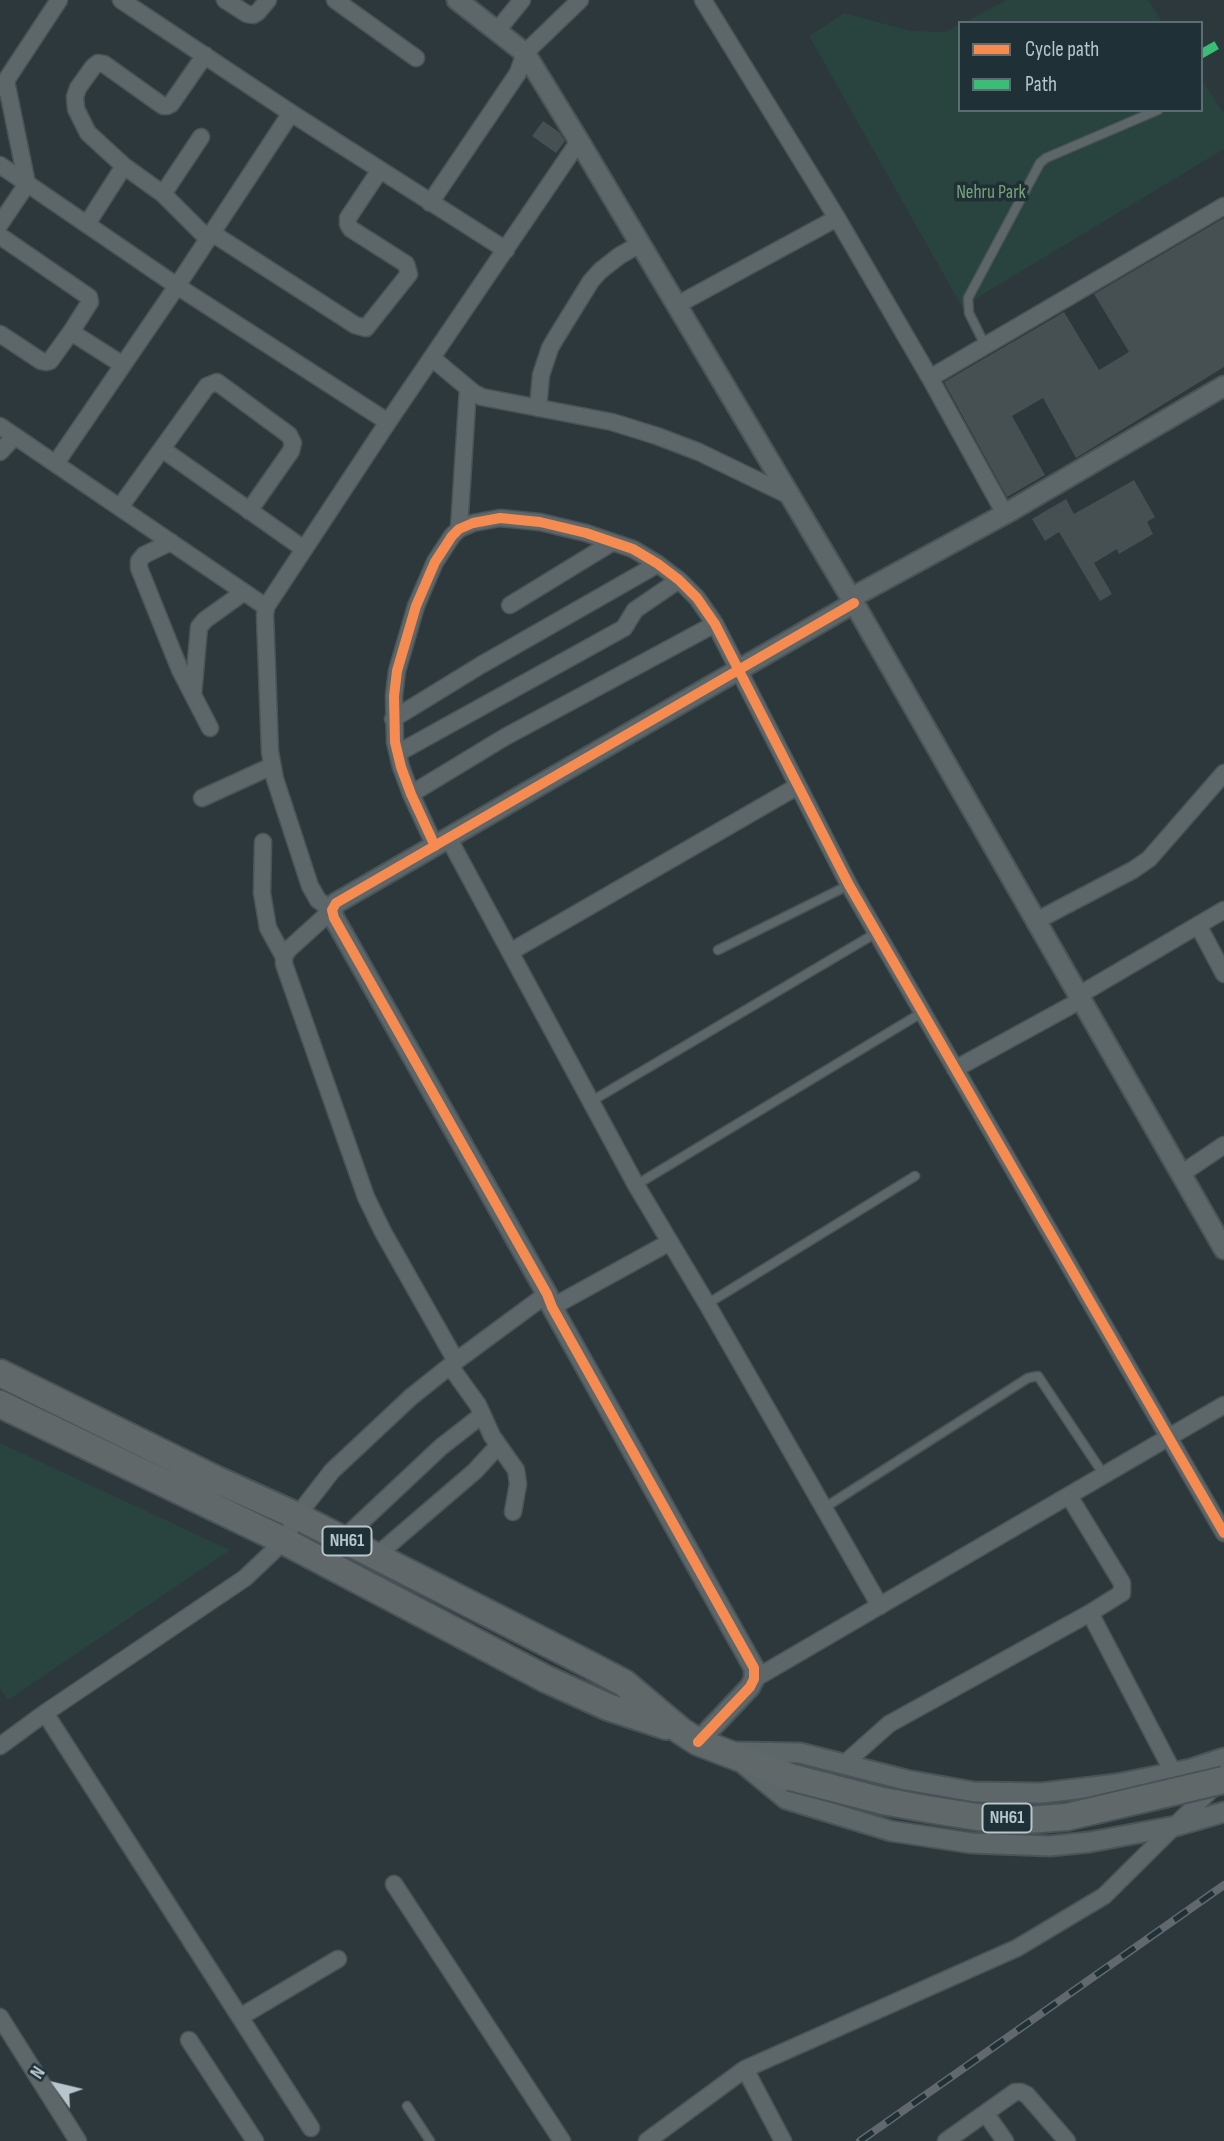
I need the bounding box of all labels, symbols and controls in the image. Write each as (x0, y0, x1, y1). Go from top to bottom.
legend (958, 21, 1203, 112)
text: Cycle path (1025, 37, 1099, 62)
text: Path (1025, 72, 1057, 97)
park label: Nehru Park (956, 182, 1026, 204)
road number: NH61 (322, 1526, 372, 1556)
road number: NH61 (982, 1804, 1032, 1832)
north arrow (21, 2050, 91, 2120)
text: N (26, 2062, 51, 2084)

